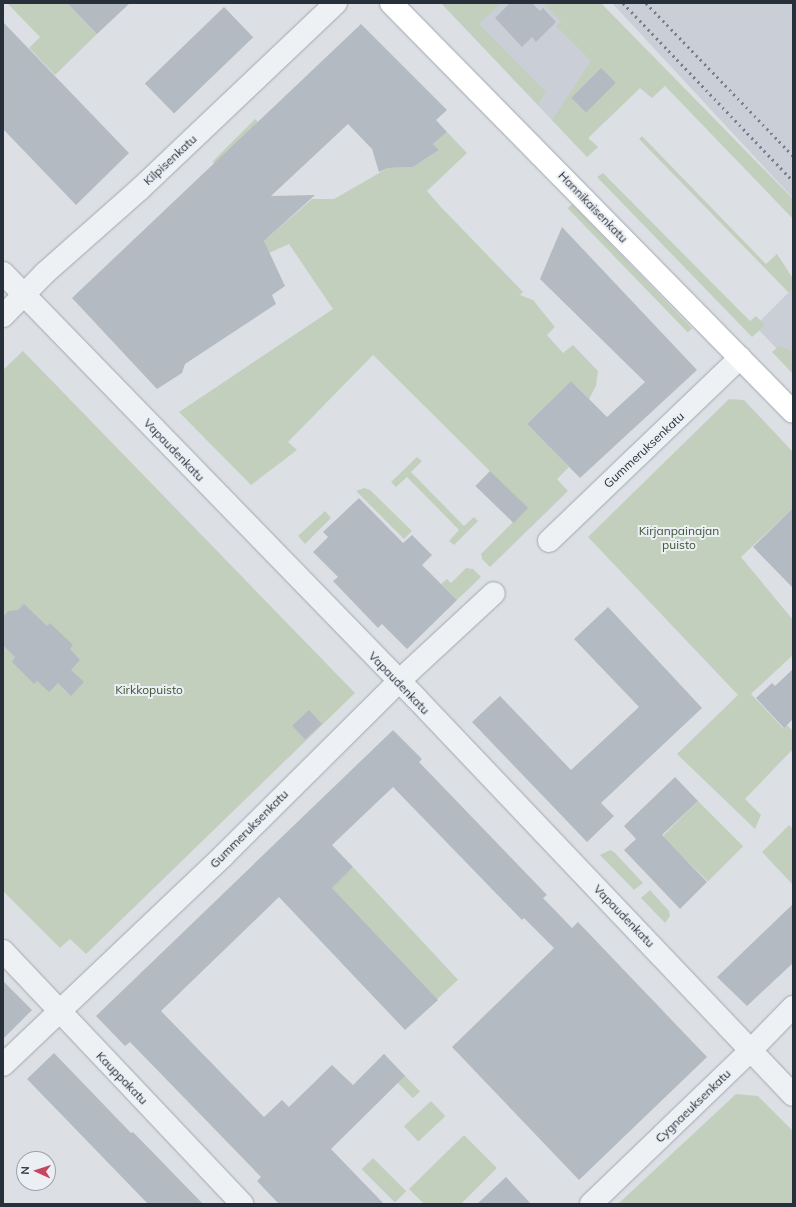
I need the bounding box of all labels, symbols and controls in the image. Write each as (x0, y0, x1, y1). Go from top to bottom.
street label: Kilpisenkatu (140, 132, 200, 188)
street label: Hannikaisenkatu (555, 168, 631, 246)
street label: Gummeruksenkatu (601, 409, 687, 491)
street label: Vapaudenkatu (141, 416, 207, 484)
park label: Kirjanpainajan puisto (639, 524, 719, 552)
street label: Vapaudenkatu (366, 649, 432, 717)
park label: Kirkkopuisto (115, 683, 183, 697)
street label: Gummeruksenkatu (207, 787, 291, 871)
street label: Vapaudenkatu (591, 882, 657, 950)
street label: Kauppakatu (93, 1049, 151, 1107)
street label: Cygnaeuksenkatu (652, 1066, 734, 1146)
north arrow (16, 1151, 56, 1191)
text: N (18, 1166, 32, 1175)

